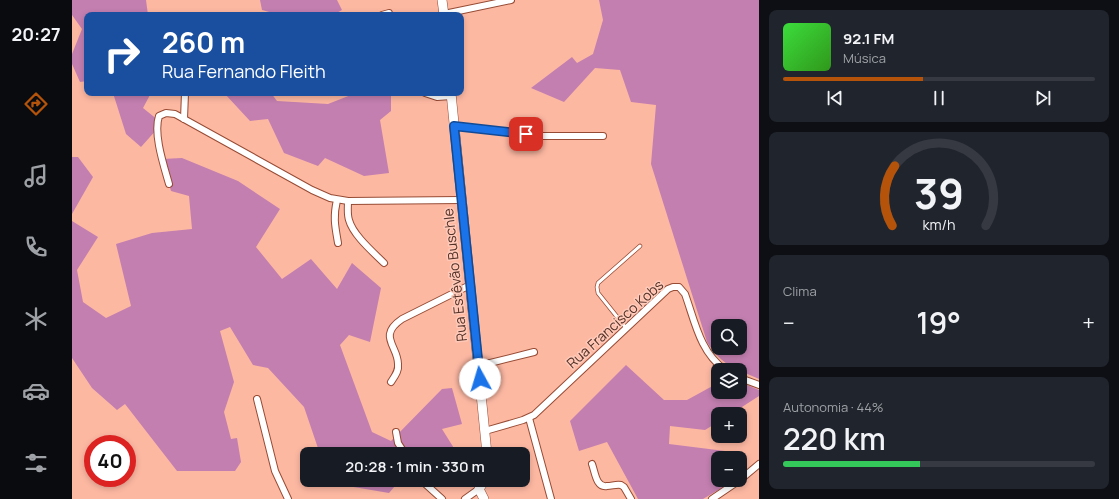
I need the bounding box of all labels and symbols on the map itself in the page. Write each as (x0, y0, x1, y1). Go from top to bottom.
pin (509, 117, 543, 151)
street label: Rua Estêvão Buschle (438, 207, 471, 343)
street label: Rua Francisco Kobs (562, 275, 667, 372)
position arrow (459, 358, 501, 400)
speed limit sign: 40 (84, 435, 136, 487)

